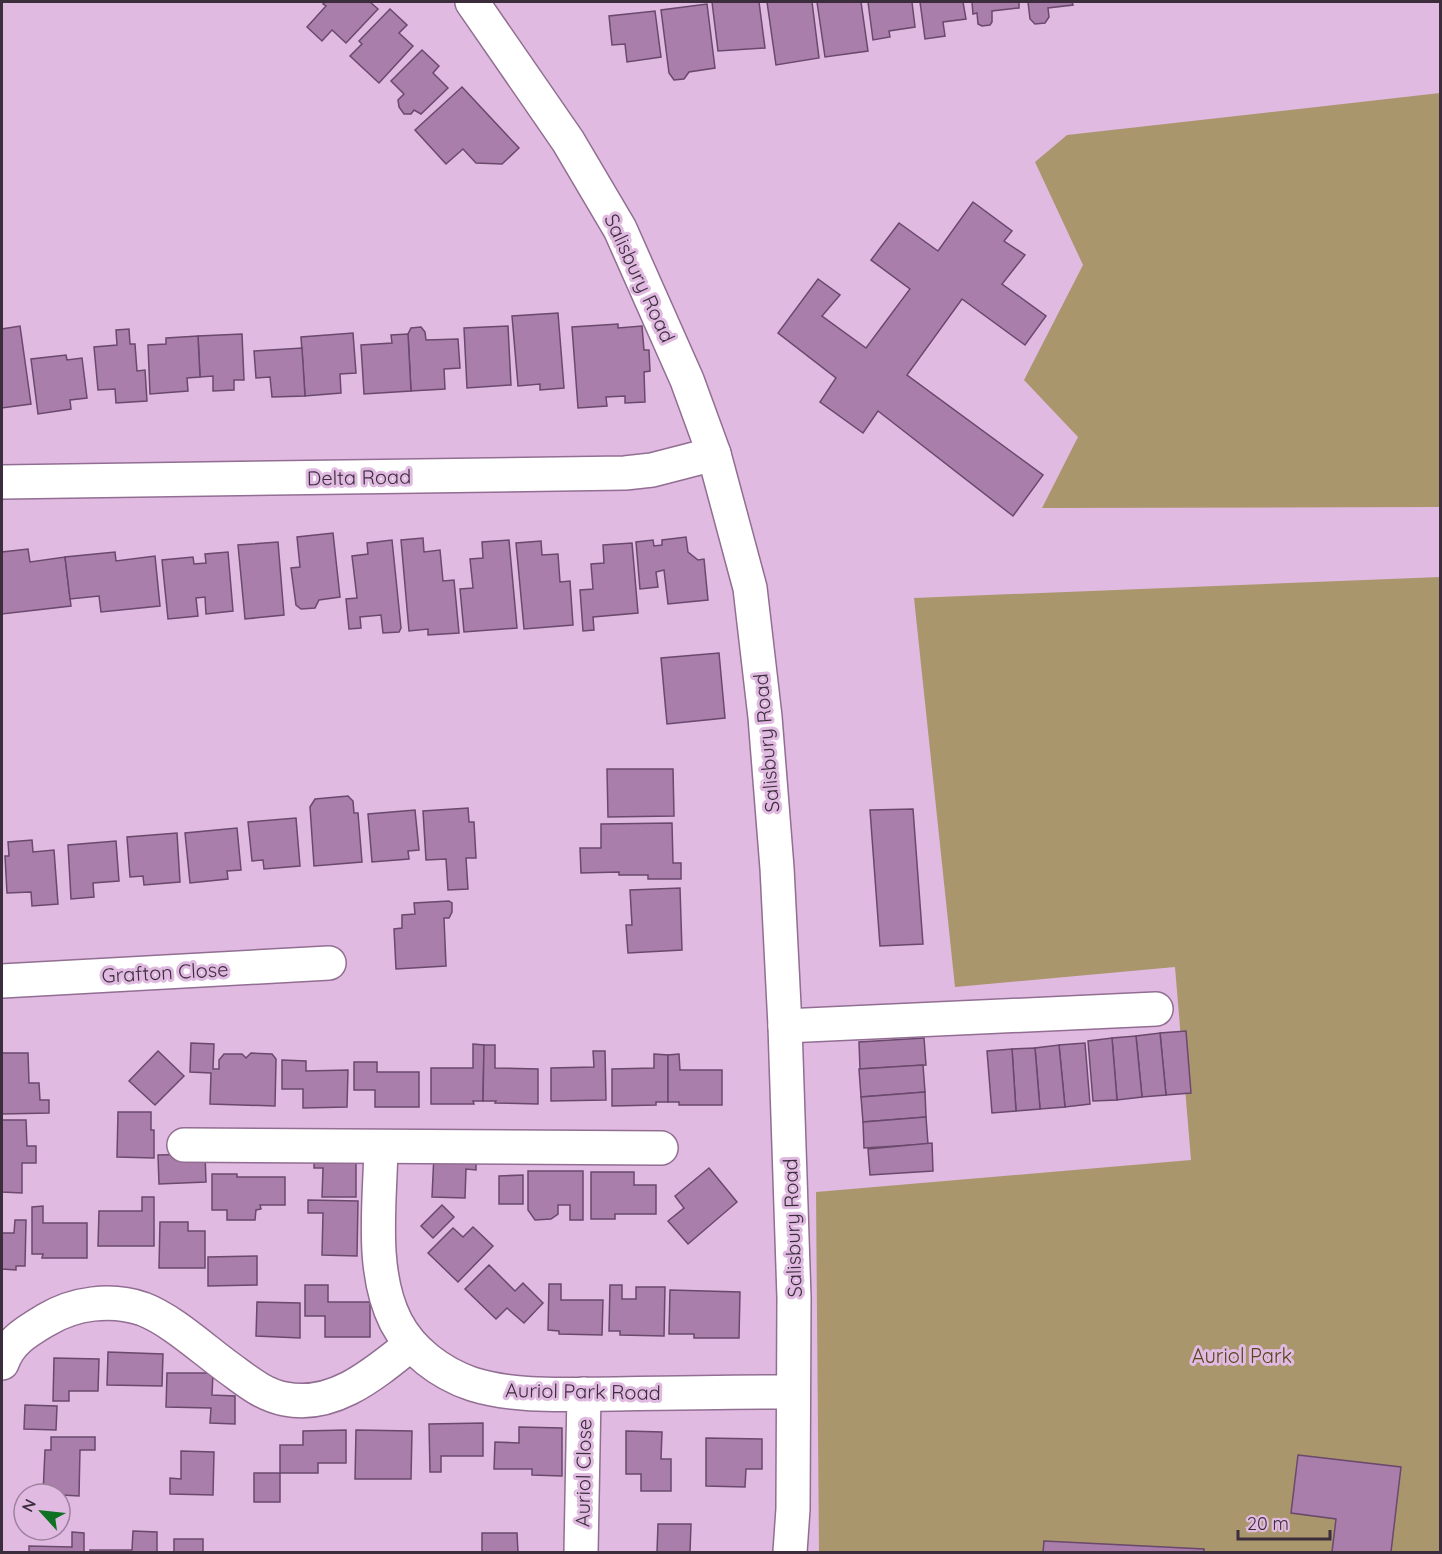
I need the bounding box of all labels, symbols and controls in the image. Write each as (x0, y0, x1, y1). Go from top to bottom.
street label: Salisbury Road (599, 210, 681, 346)
street label: Delta Road (307, 464, 411, 490)
street label: Salisbury Road (747, 673, 785, 813)
street label: Grafton Close (101, 956, 229, 988)
street label: Salisbury Road (777, 1158, 807, 1298)
park label: Auriol Park (1192, 1343, 1292, 1368)
street label: Auriol Park Road (505, 1377, 661, 1405)
street label: Auriol Close (570, 1419, 596, 1527)
north arrow (12, 1482, 72, 1542)
text: N (17, 1495, 40, 1515)
scale bar (1238, 1503, 1330, 1541)
text: 20 m (1247, 1512, 1289, 1535)

